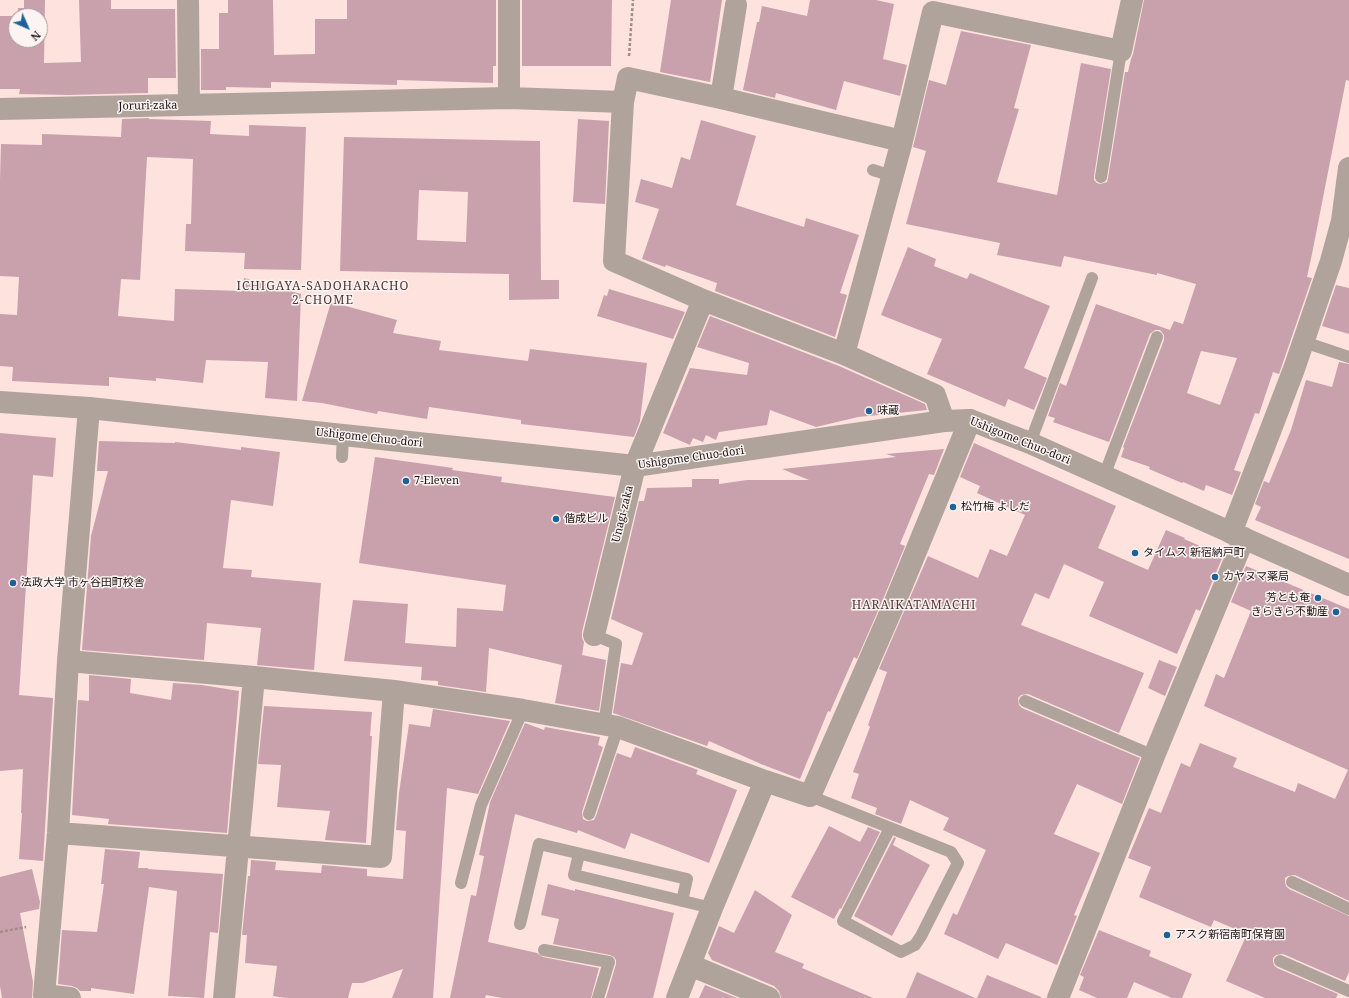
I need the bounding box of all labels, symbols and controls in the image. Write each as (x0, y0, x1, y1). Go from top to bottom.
north arrow (8, 8, 48, 48)
text: N (28, 28, 45, 44)
street label: Joruri-zaka (118, 99, 178, 113)
district label: ICHIGAYA-SADOHARACHO 2-CHOME (237, 280, 409, 308)
place label: 味蔵 (877, 404, 899, 418)
marker: 味蔵 (864, 406, 874, 416)
street label: Ushigome Chuo-dori (968, 415, 1072, 467)
street label: Ushigome Chuo-dori (315, 426, 423, 450)
street label: Ushigome Chuo-dori (637, 444, 745, 472)
place label: 7-Eleven (414, 474, 459, 488)
marker: 7-Eleven (401, 476, 411, 486)
street label: Unagi-zaka (610, 484, 636, 544)
place label: 松竹梅 よしだ (961, 500, 1030, 514)
marker: 松竹梅 よしだ (948, 502, 958, 512)
place label: 偕成ビル (564, 512, 608, 526)
marker: 偕成ビル (551, 514, 561, 524)
place label: タイムス 新宿納戸町 (1143, 546, 1245, 560)
marker: タイムス 新宿納戸町 (1130, 548, 1140, 558)
place label: カヤヌマ薬局 (1223, 570, 1289, 584)
marker: カヤヌマ薬局 (1210, 572, 1220, 582)
place label: 法政大学 市ヶ谷田町校舎 (21, 576, 145, 590)
marker: 法政大学 市ヶ谷田町校舎 (8, 578, 18, 588)
place label: 芳とも奄 (1266, 591, 1310, 605)
marker: 芳とも奄 (1313, 593, 1323, 603)
district label: HARAIKATAMACHI (852, 599, 976, 613)
place label: きらきら不動産 (1251, 605, 1328, 619)
marker: きらきら不動産 (1331, 607, 1341, 617)
place label: アスク新宿南町保育園 (1175, 928, 1285, 942)
marker: アスク新宿南町保育園 (1162, 930, 1172, 940)

